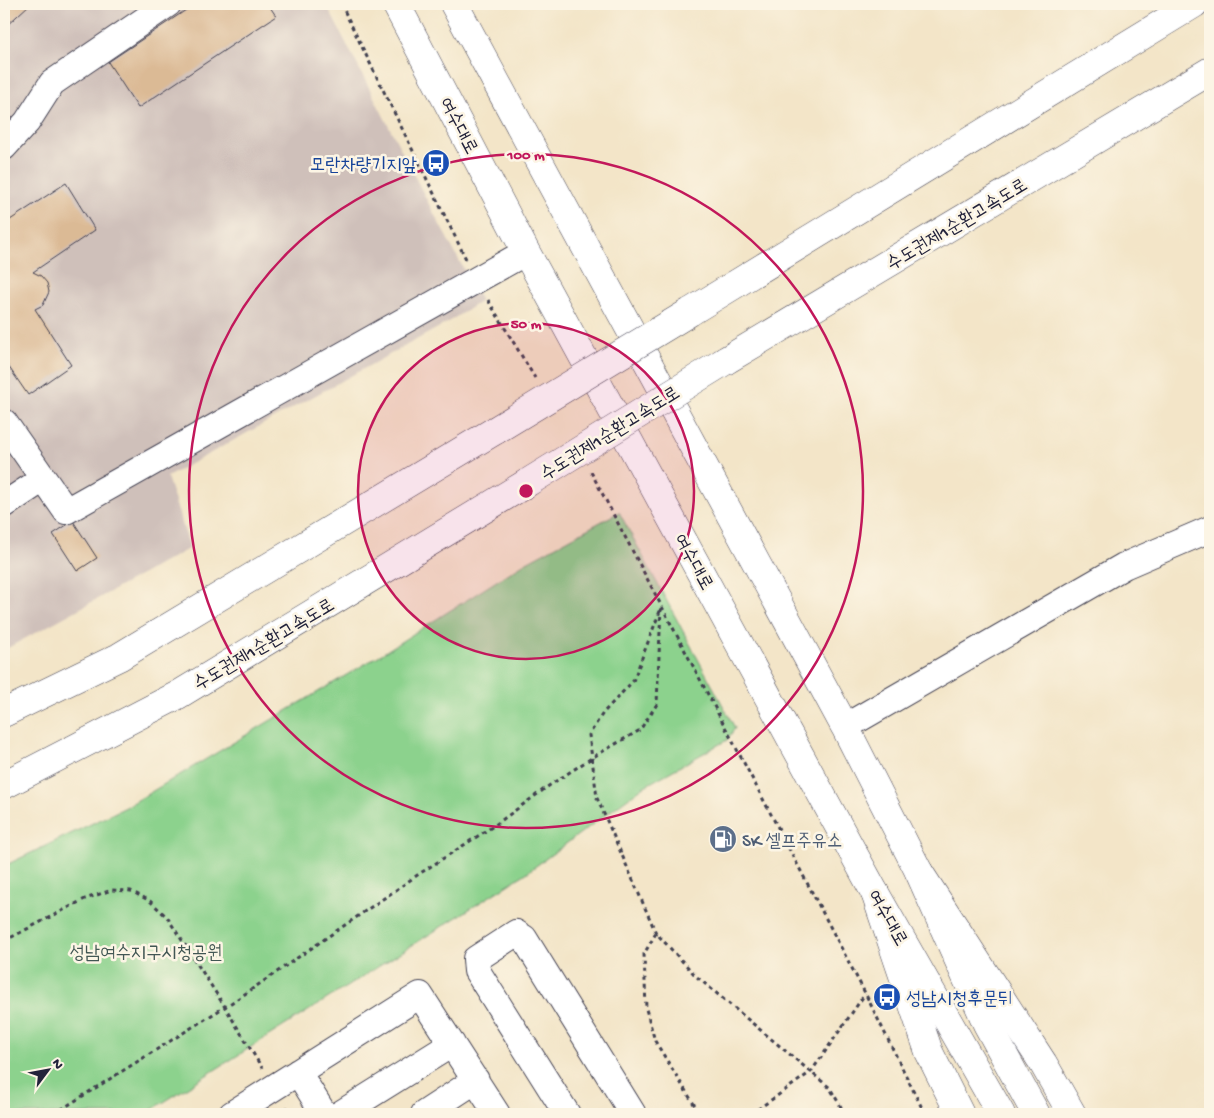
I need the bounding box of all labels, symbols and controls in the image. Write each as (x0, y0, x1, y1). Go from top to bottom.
street label: 여수대로 (432, 94, 481, 159)
text: 100 m (506, 147, 545, 165)
bus stop icon: 모란차량기지앞 (421, 148, 451, 178)
place label: 모란차량기지앞 (310, 155, 417, 178)
street label: 수도권제1순환고속도로 (883, 175, 1033, 277)
text: 50 m (511, 316, 542, 334)
street label: 수도권제1순환고속도로 (537, 383, 685, 487)
centre of rings (517, 482, 535, 500)
street label: 여수대로 (667, 530, 717, 595)
street label: 수도권제1순환고속도로 (190, 595, 340, 697)
fuel station icon: SK 셀프주유소 (708, 824, 738, 854)
place label: SK 셀프주유소 (742, 831, 842, 854)
street label: 여수대로 (861, 887, 911, 951)
park label: 성남여수지구시청공원 (70, 943, 222, 966)
bus stop icon: 성남시청후문뒤 (872, 982, 902, 1012)
place label: 성남시청후문뒤 (906, 989, 1013, 1012)
north arrow (22, 1046, 72, 1096)
text: N (47, 1056, 67, 1073)

